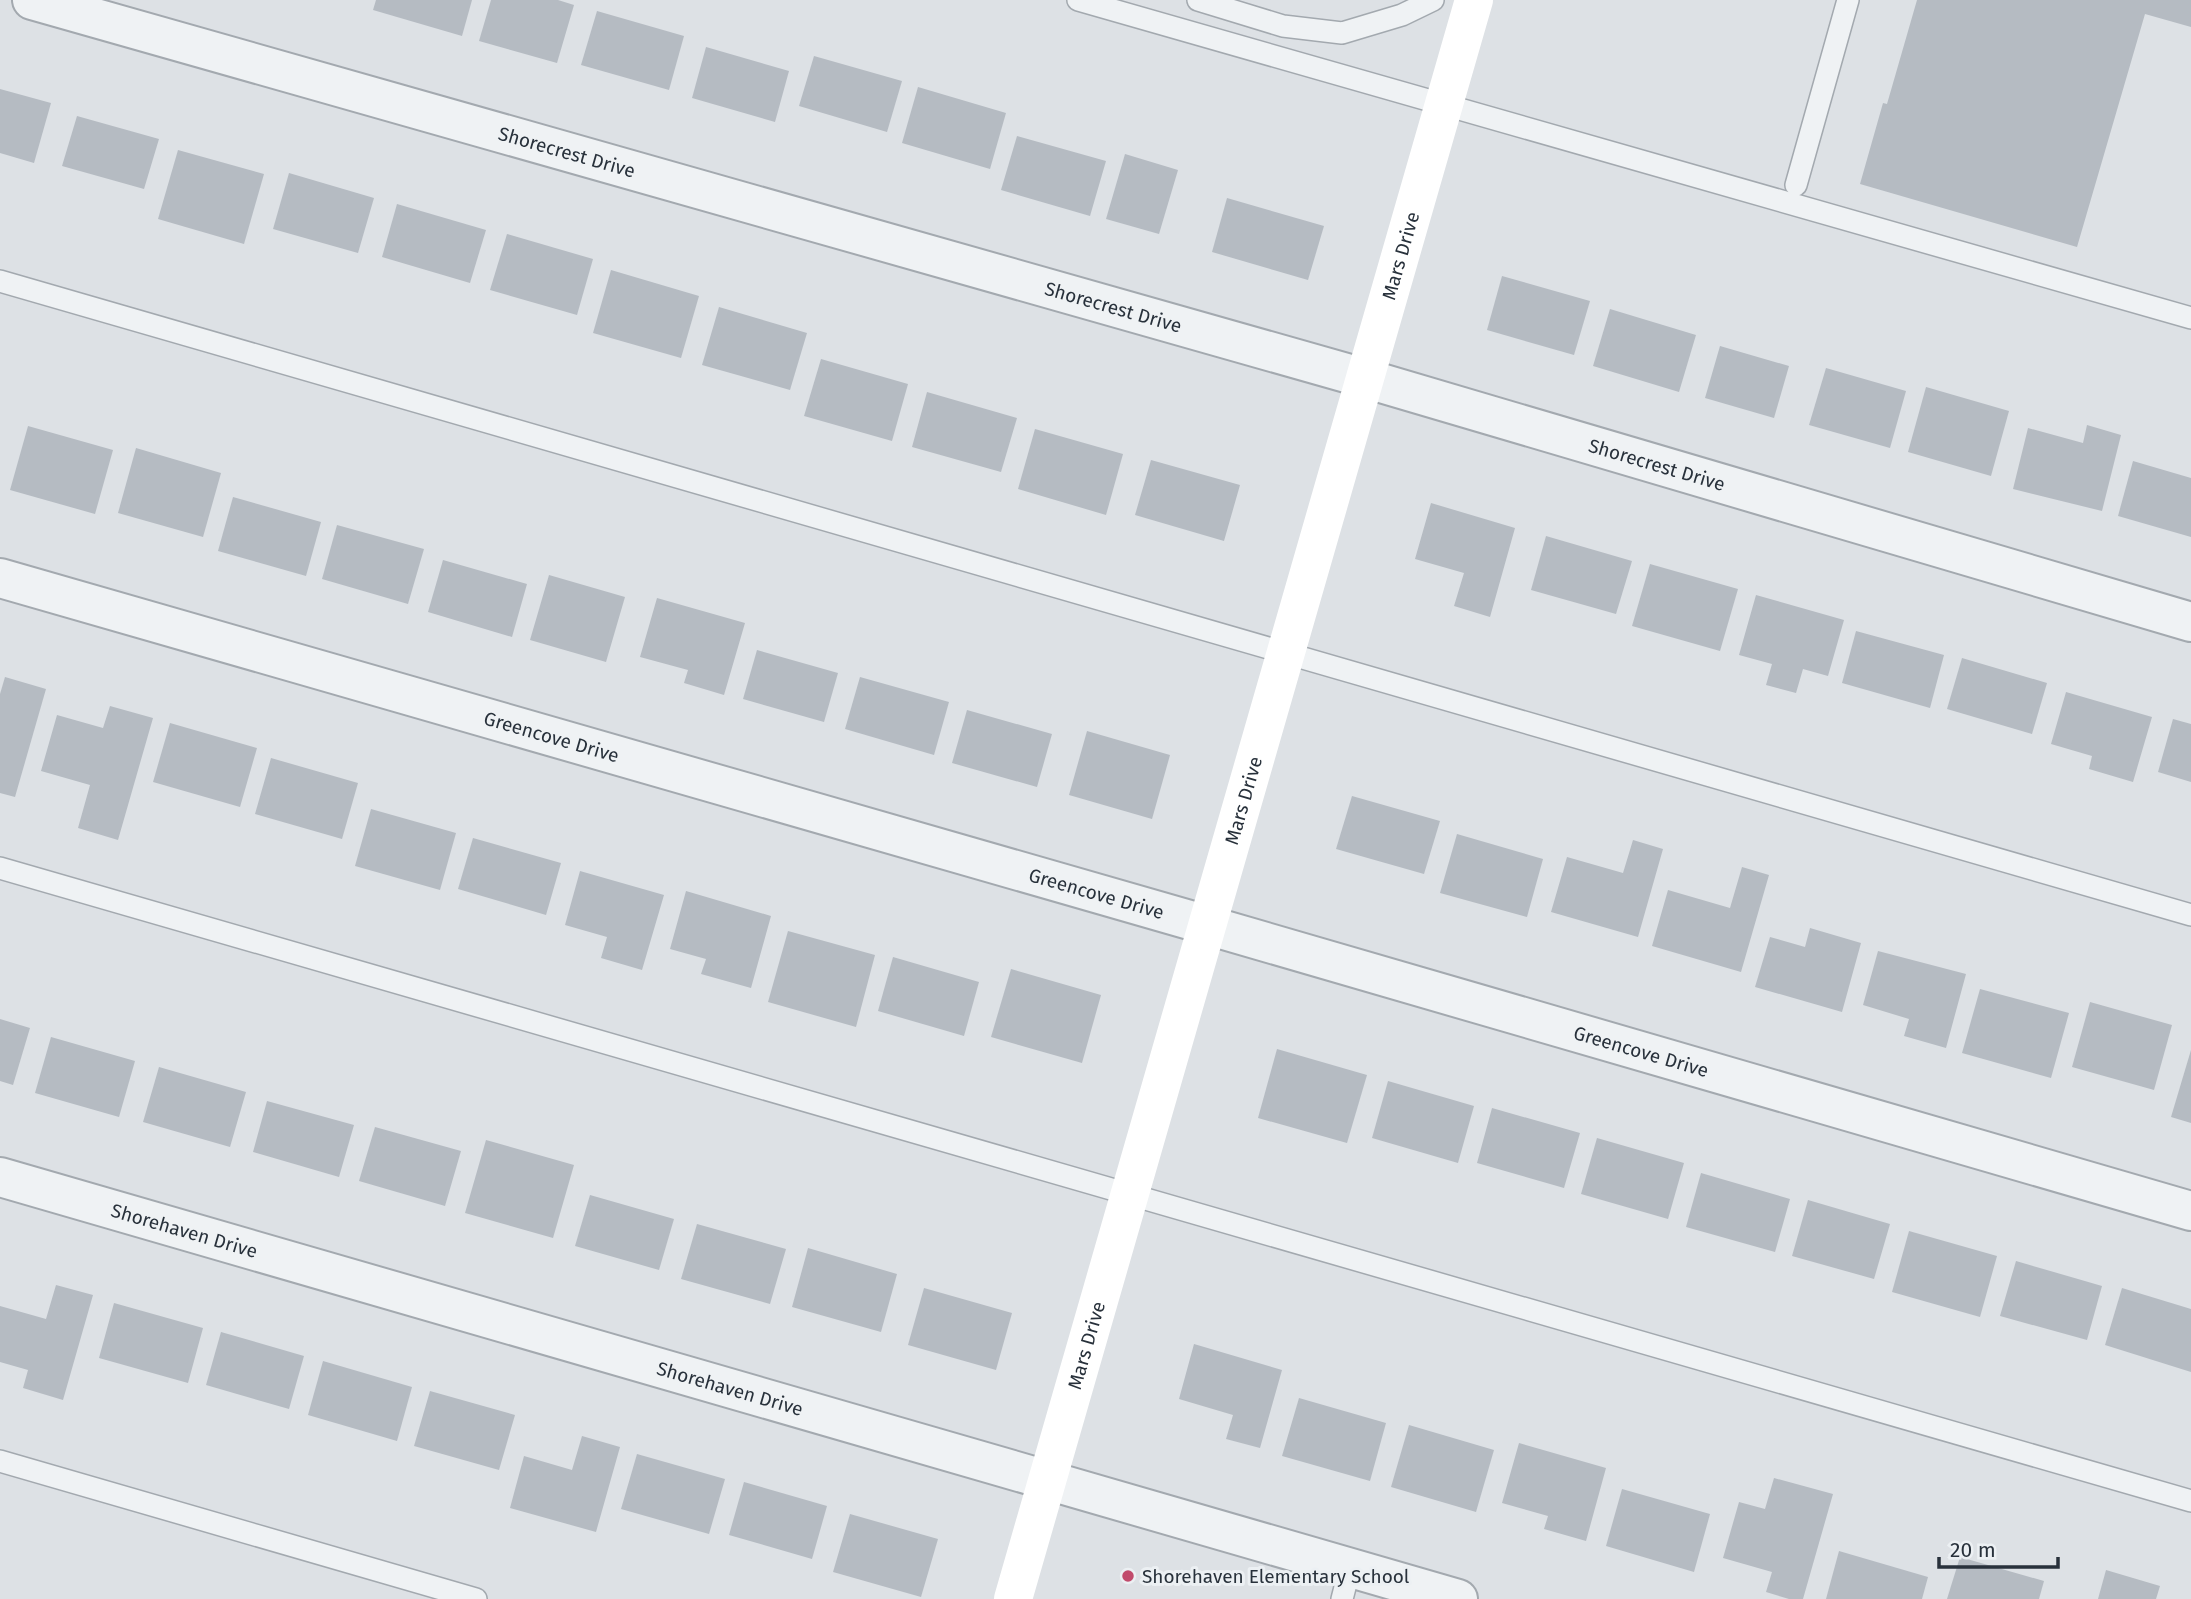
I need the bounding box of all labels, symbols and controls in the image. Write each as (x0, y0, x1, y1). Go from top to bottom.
street label: Shorecrest Drive (496, 122, 638, 183)
street label: Mars Drive (1377, 209, 1424, 303)
street label: Shorecrest Drive (1042, 277, 1184, 338)
street label: Shorecrest Drive (1586, 434, 1728, 496)
street label: Greencove Drive (481, 707, 622, 767)
street label: Mars Drive (1220, 754, 1267, 847)
street label: Greencove Drive (1026, 863, 1167, 924)
street label: Greencove Drive (1571, 1021, 1711, 1082)
street label: Shorehaven Drive (108, 1199, 260, 1263)
street label: Mars Drive (1063, 1299, 1110, 1392)
street label: Shorehaven Drive (654, 1357, 806, 1421)
scale bar (1939, 1526, 2058, 1570)
text: 20 m (1950, 1537, 1996, 1563)
place label: Shorehaven Elementary School (1142, 1565, 1410, 1588)
marker: Shorehaven Elementary School (1120, 1568, 1136, 1584)

